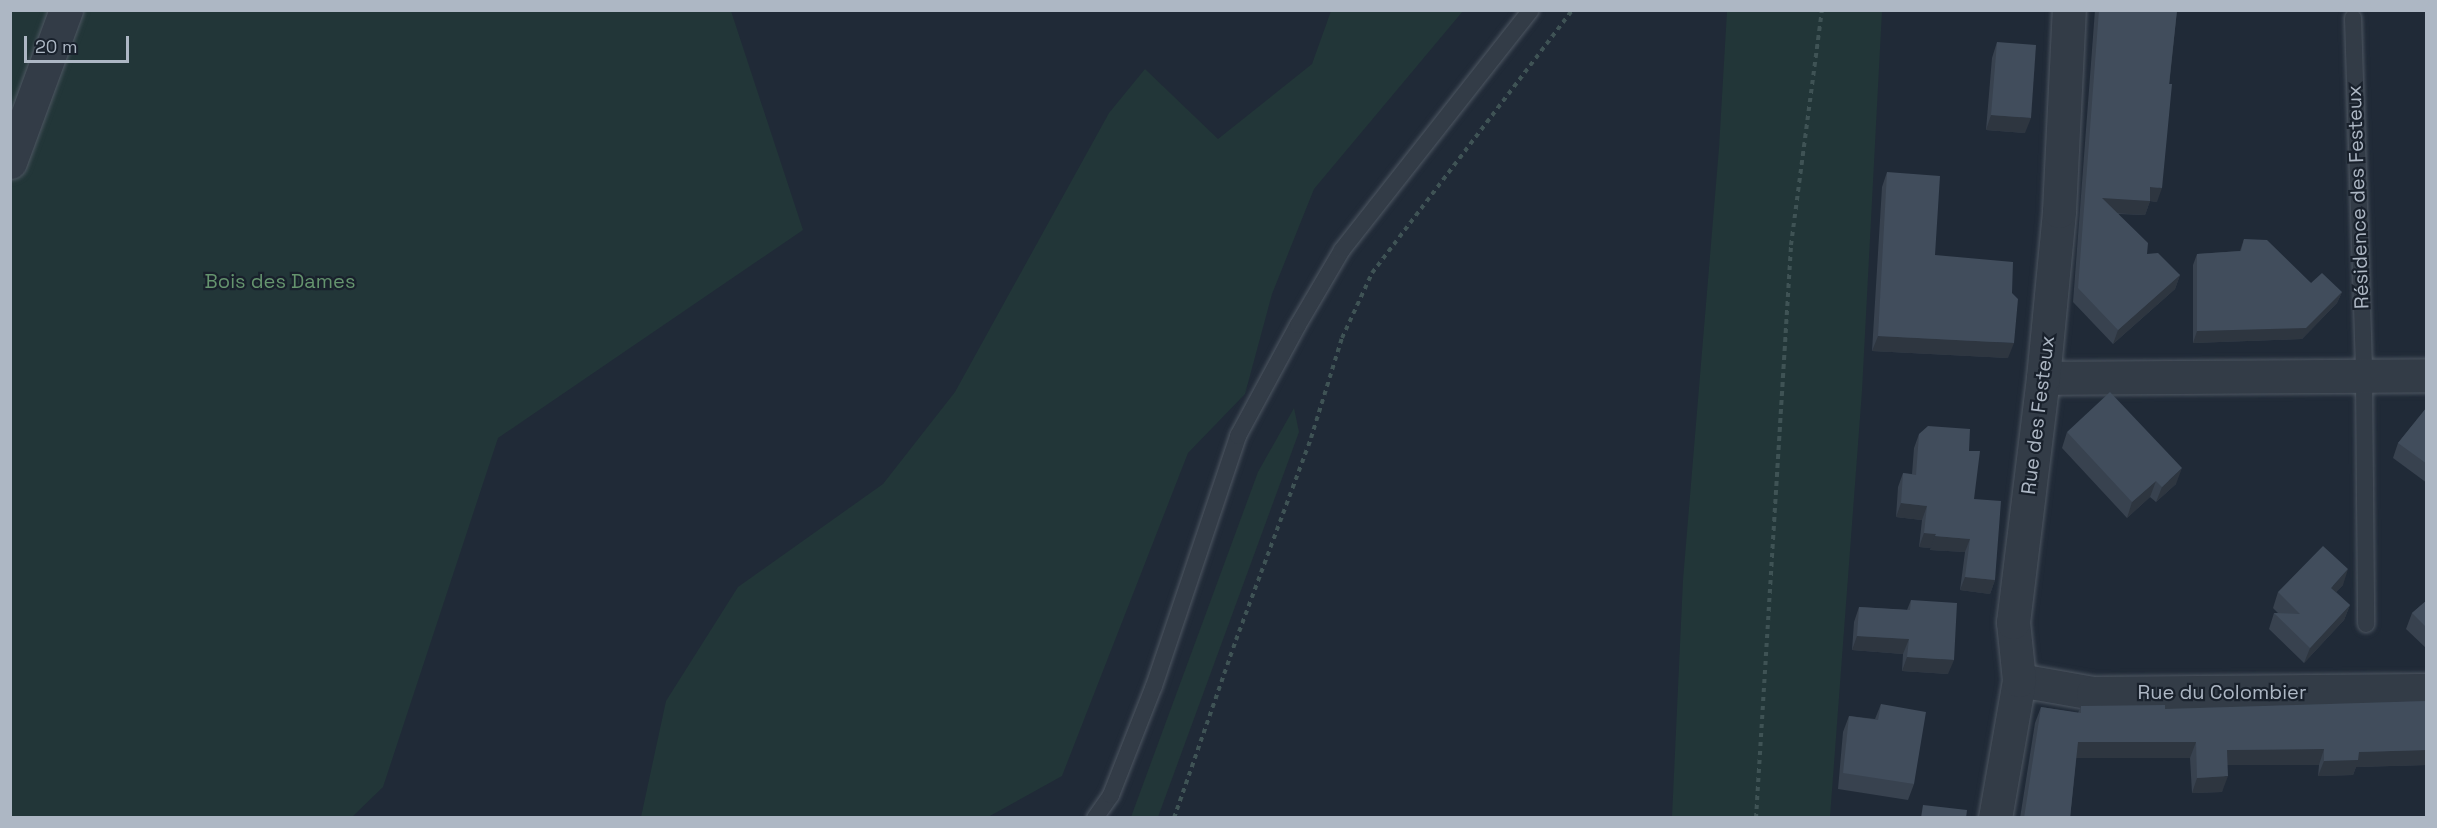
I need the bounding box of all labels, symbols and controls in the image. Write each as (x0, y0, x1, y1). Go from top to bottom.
scale bar (27, 24, 132, 62)
text: 20 m (35, 35, 78, 58)
street label: Résidence des Festeux (2342, 85, 2374, 309)
park label: Bois des Dames (205, 269, 355, 293)
street label: Rue des Festeux (2016, 334, 2060, 496)
street label: Rue du Colombier (2138, 680, 2306, 704)

